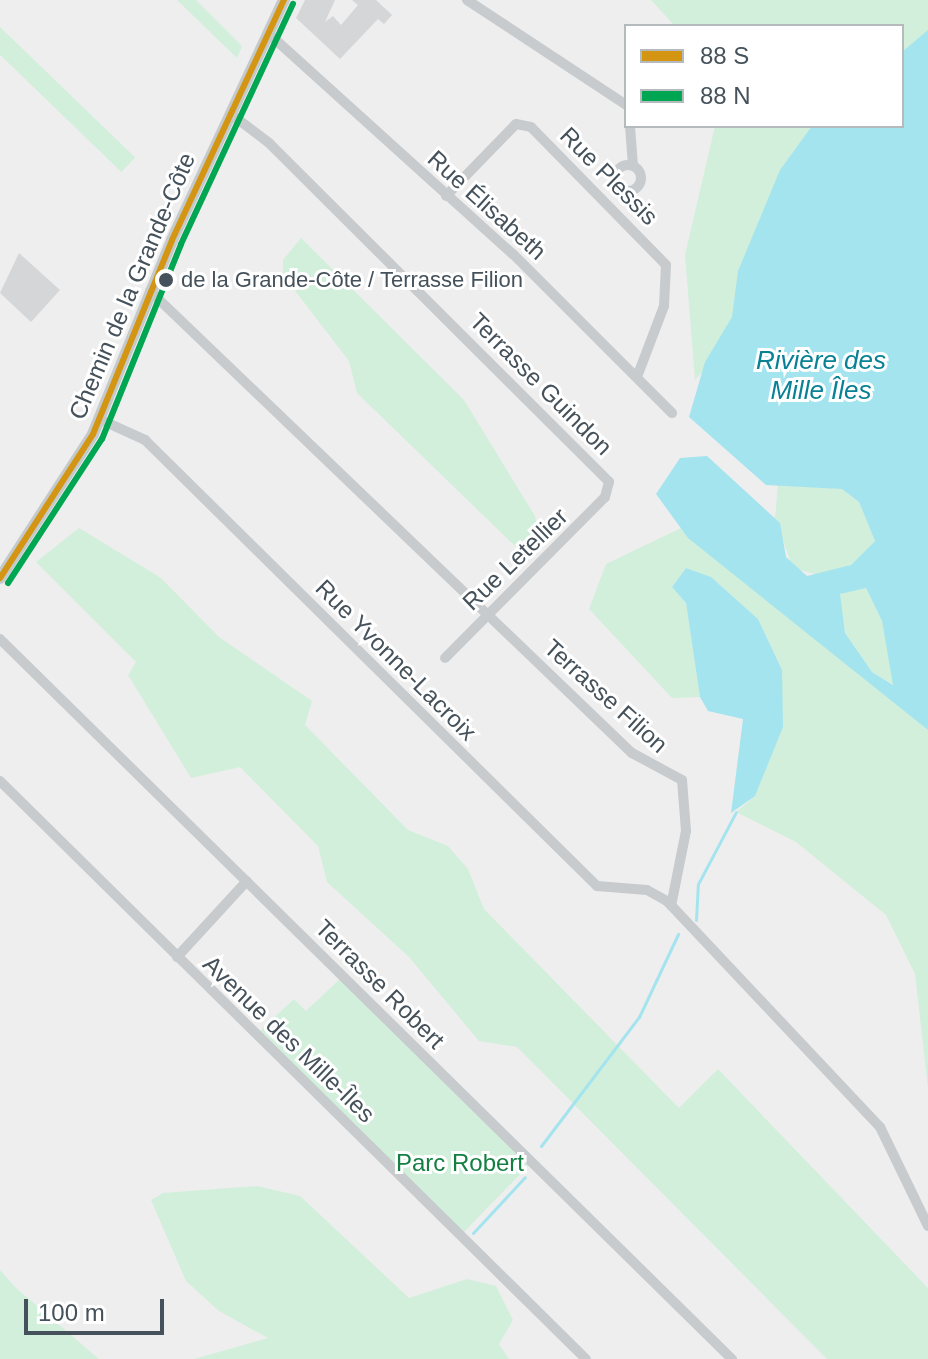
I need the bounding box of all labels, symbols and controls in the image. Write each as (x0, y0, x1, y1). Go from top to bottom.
legend (624, 24, 904, 128)
text: 88 S (700, 42, 749, 69)
text: 88 N (700, 82, 751, 109)
street label: Rue Plessis (554, 121, 664, 231)
street label: Rue Élisabeth (422, 144, 552, 266)
street label: Chemin de la Grande-Côte (63, 148, 201, 424)
place label: de la Grande-Côte / Terrasse Filion (181, 267, 523, 293)
marker: de la Grande-Côte / Terrasse Filion (158, 272, 174, 288)
street label: Terrasse Guindon (464, 307, 618, 461)
water label: Rivière des Mille Îles (756, 345, 886, 406)
street label: Rue Letellier (457, 502, 573, 616)
street label: Rue Yvonne-Lacroix (309, 573, 483, 747)
street label: Terrasse Filion (538, 633, 674, 759)
street label: Terrasse Robert (309, 913, 451, 1055)
street label: Avenue des Mille-Îles (197, 950, 381, 1128)
park label: Parc Robert (396, 1149, 524, 1177)
scale bar (28, 1283, 168, 1333)
text: 100 m (38, 1299, 105, 1326)

